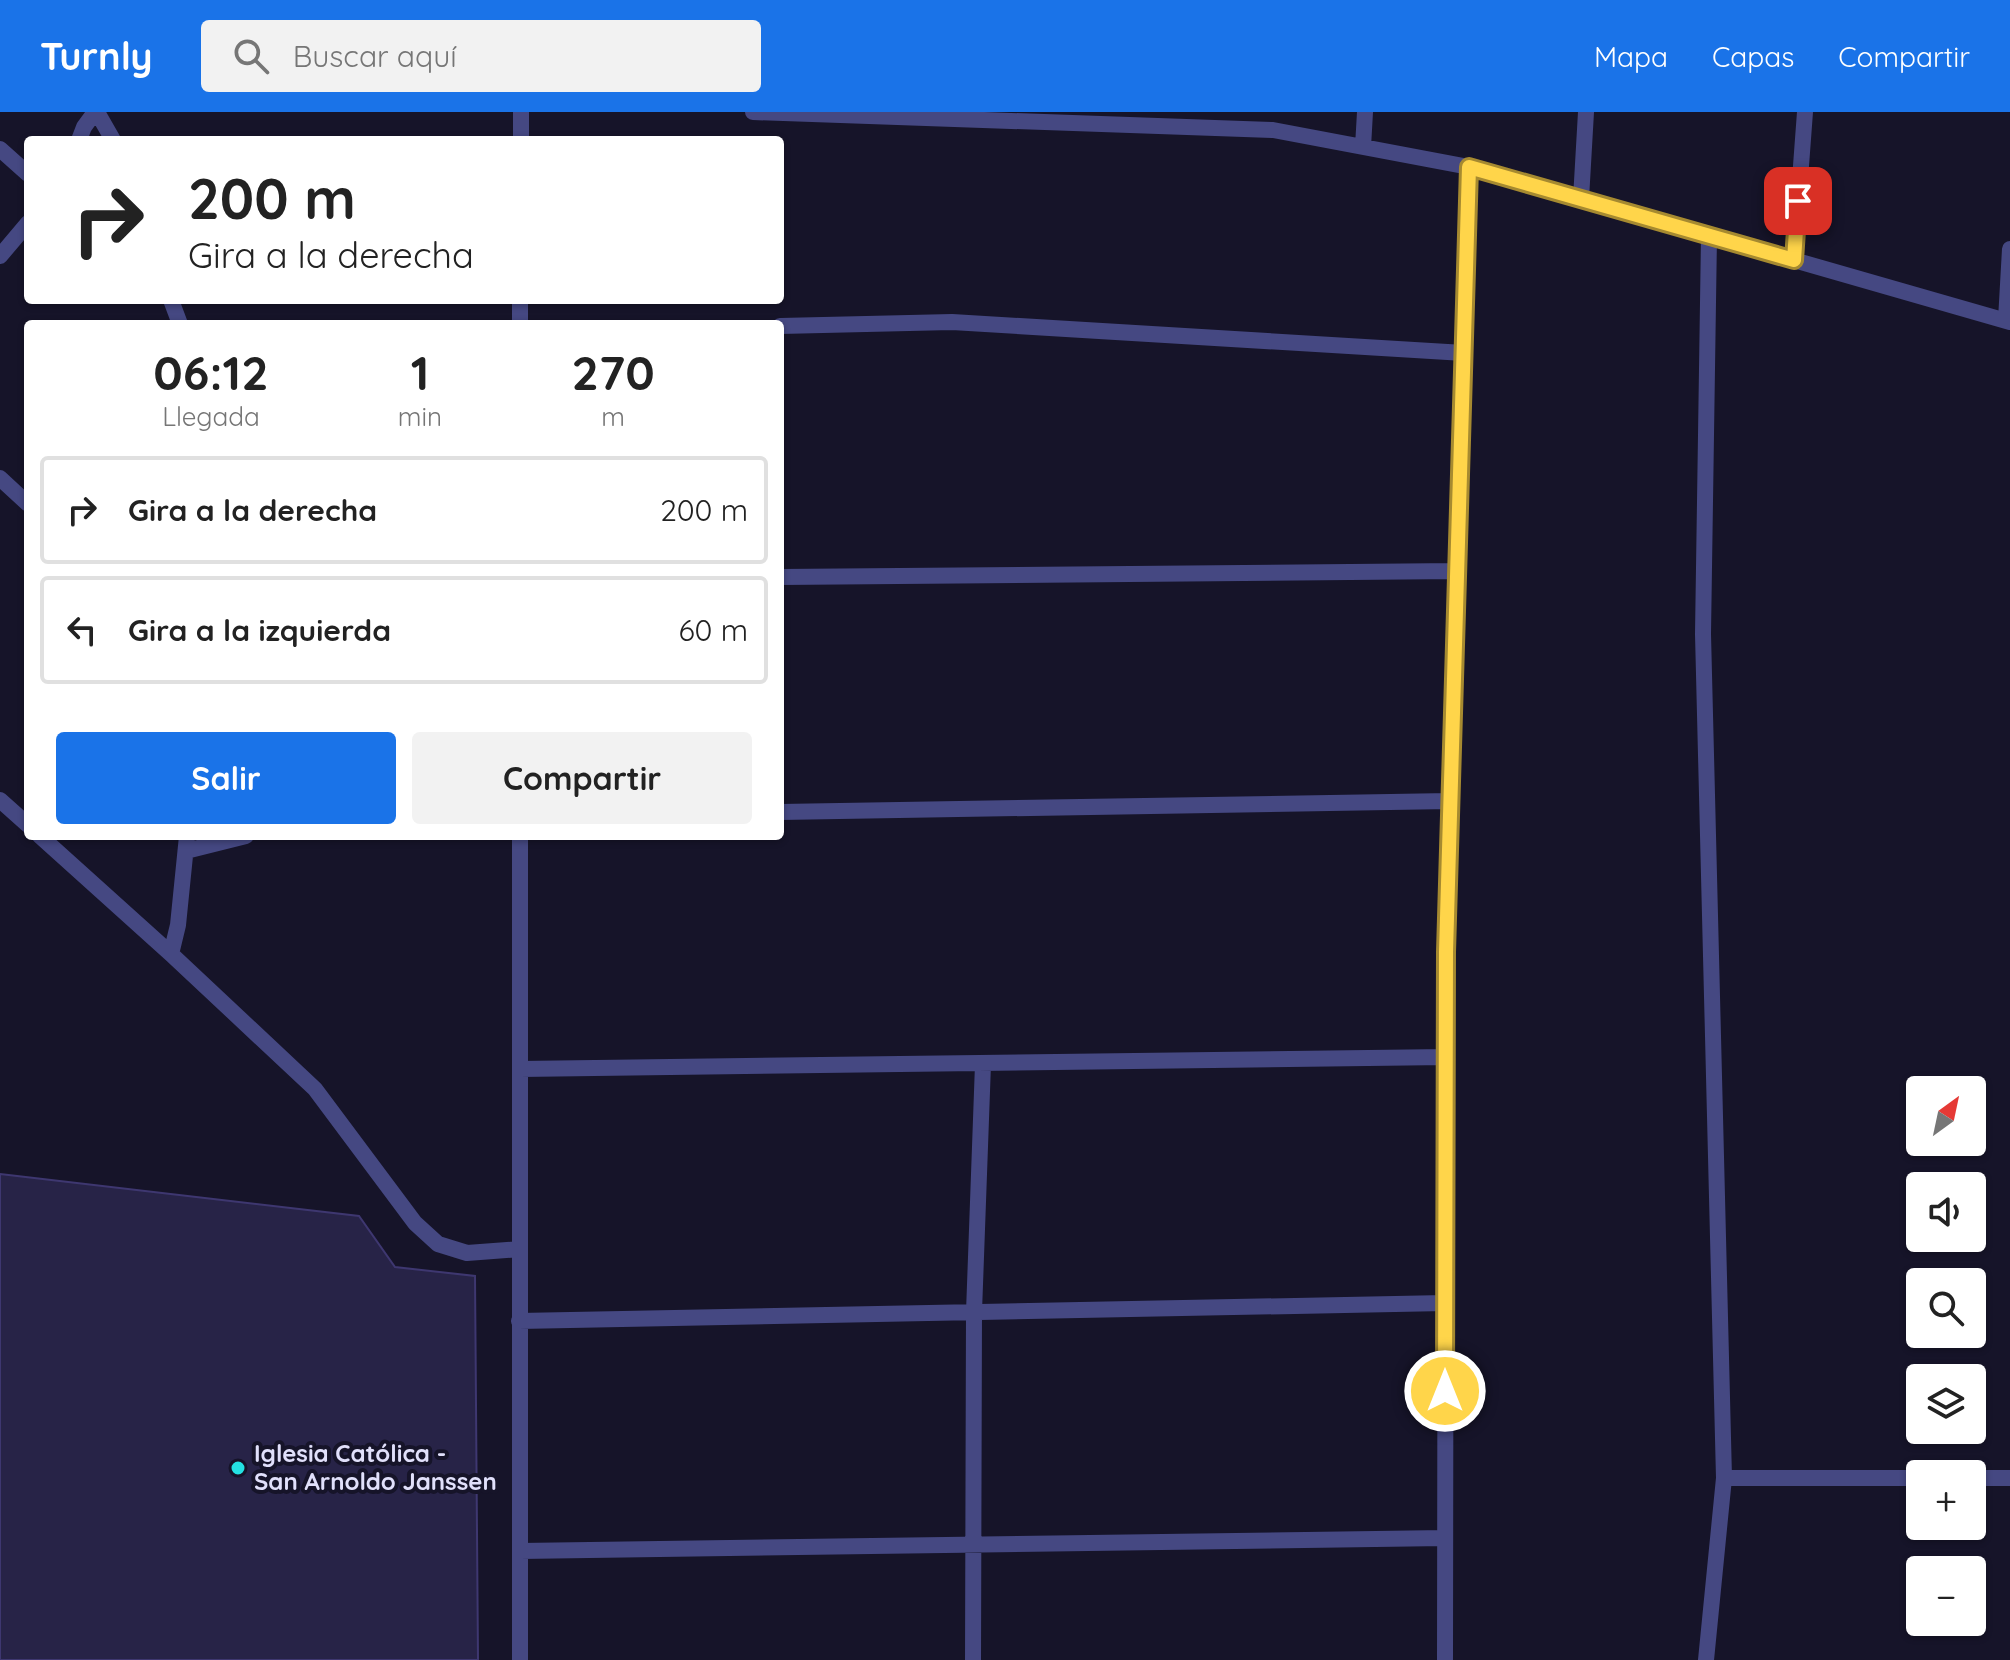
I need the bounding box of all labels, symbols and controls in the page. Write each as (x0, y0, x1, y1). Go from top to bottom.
search box (201, 20, 761, 92)
text: Turnly (40, 32, 153, 80)
icon: search (229, 34, 273, 78)
text: Buscar aquí (293, 37, 457, 75)
text: Mapa (1594, 39, 1668, 74)
text: Capas (1712, 39, 1794, 74)
text: Compartir (1838, 39, 1970, 74)
text: 200 m (188, 163, 356, 233)
pin (1764, 167, 1832, 235)
icon: right (56, 168, 160, 272)
icon: arrive (1776, 179, 1820, 223)
text: Gira a la derecha (188, 232, 474, 277)
text: 06:12 (153, 342, 268, 402)
text: 1 (411, 342, 429, 402)
text: 270 (572, 342, 655, 402)
text: Llegada (162, 400, 260, 433)
text: min (398, 400, 442, 433)
text: m (601, 400, 625, 433)
icon: right (60, 488, 104, 532)
text: Gira a la derecha (128, 491, 377, 529)
text: 200 m (660, 491, 748, 529)
icon: left (60, 608, 104, 652)
text: Gira a la izquierda (128, 611, 391, 649)
text: 60 m (678, 611, 748, 649)
button: Salir (56, 732, 396, 824)
button: Compartir (412, 732, 752, 824)
north arrow (1906, 1076, 1986, 1156)
map controls (1906, 1076, 1986, 1636)
button: sound (1906, 1172, 1986, 1252)
button: search (1906, 1268, 1986, 1348)
position arrow (1403, 1349, 1487, 1433)
button: layers (1906, 1364, 1986, 1444)
place label: Iglesia Católica - San Arnoldo Janssen (254, 1438, 497, 1496)
marker: Iglesia Católica - San Arnoldo Janssen (229, 1459, 247, 1477)
button: + (1906, 1460, 1986, 1540)
button: − (1906, 1556, 1986, 1636)

